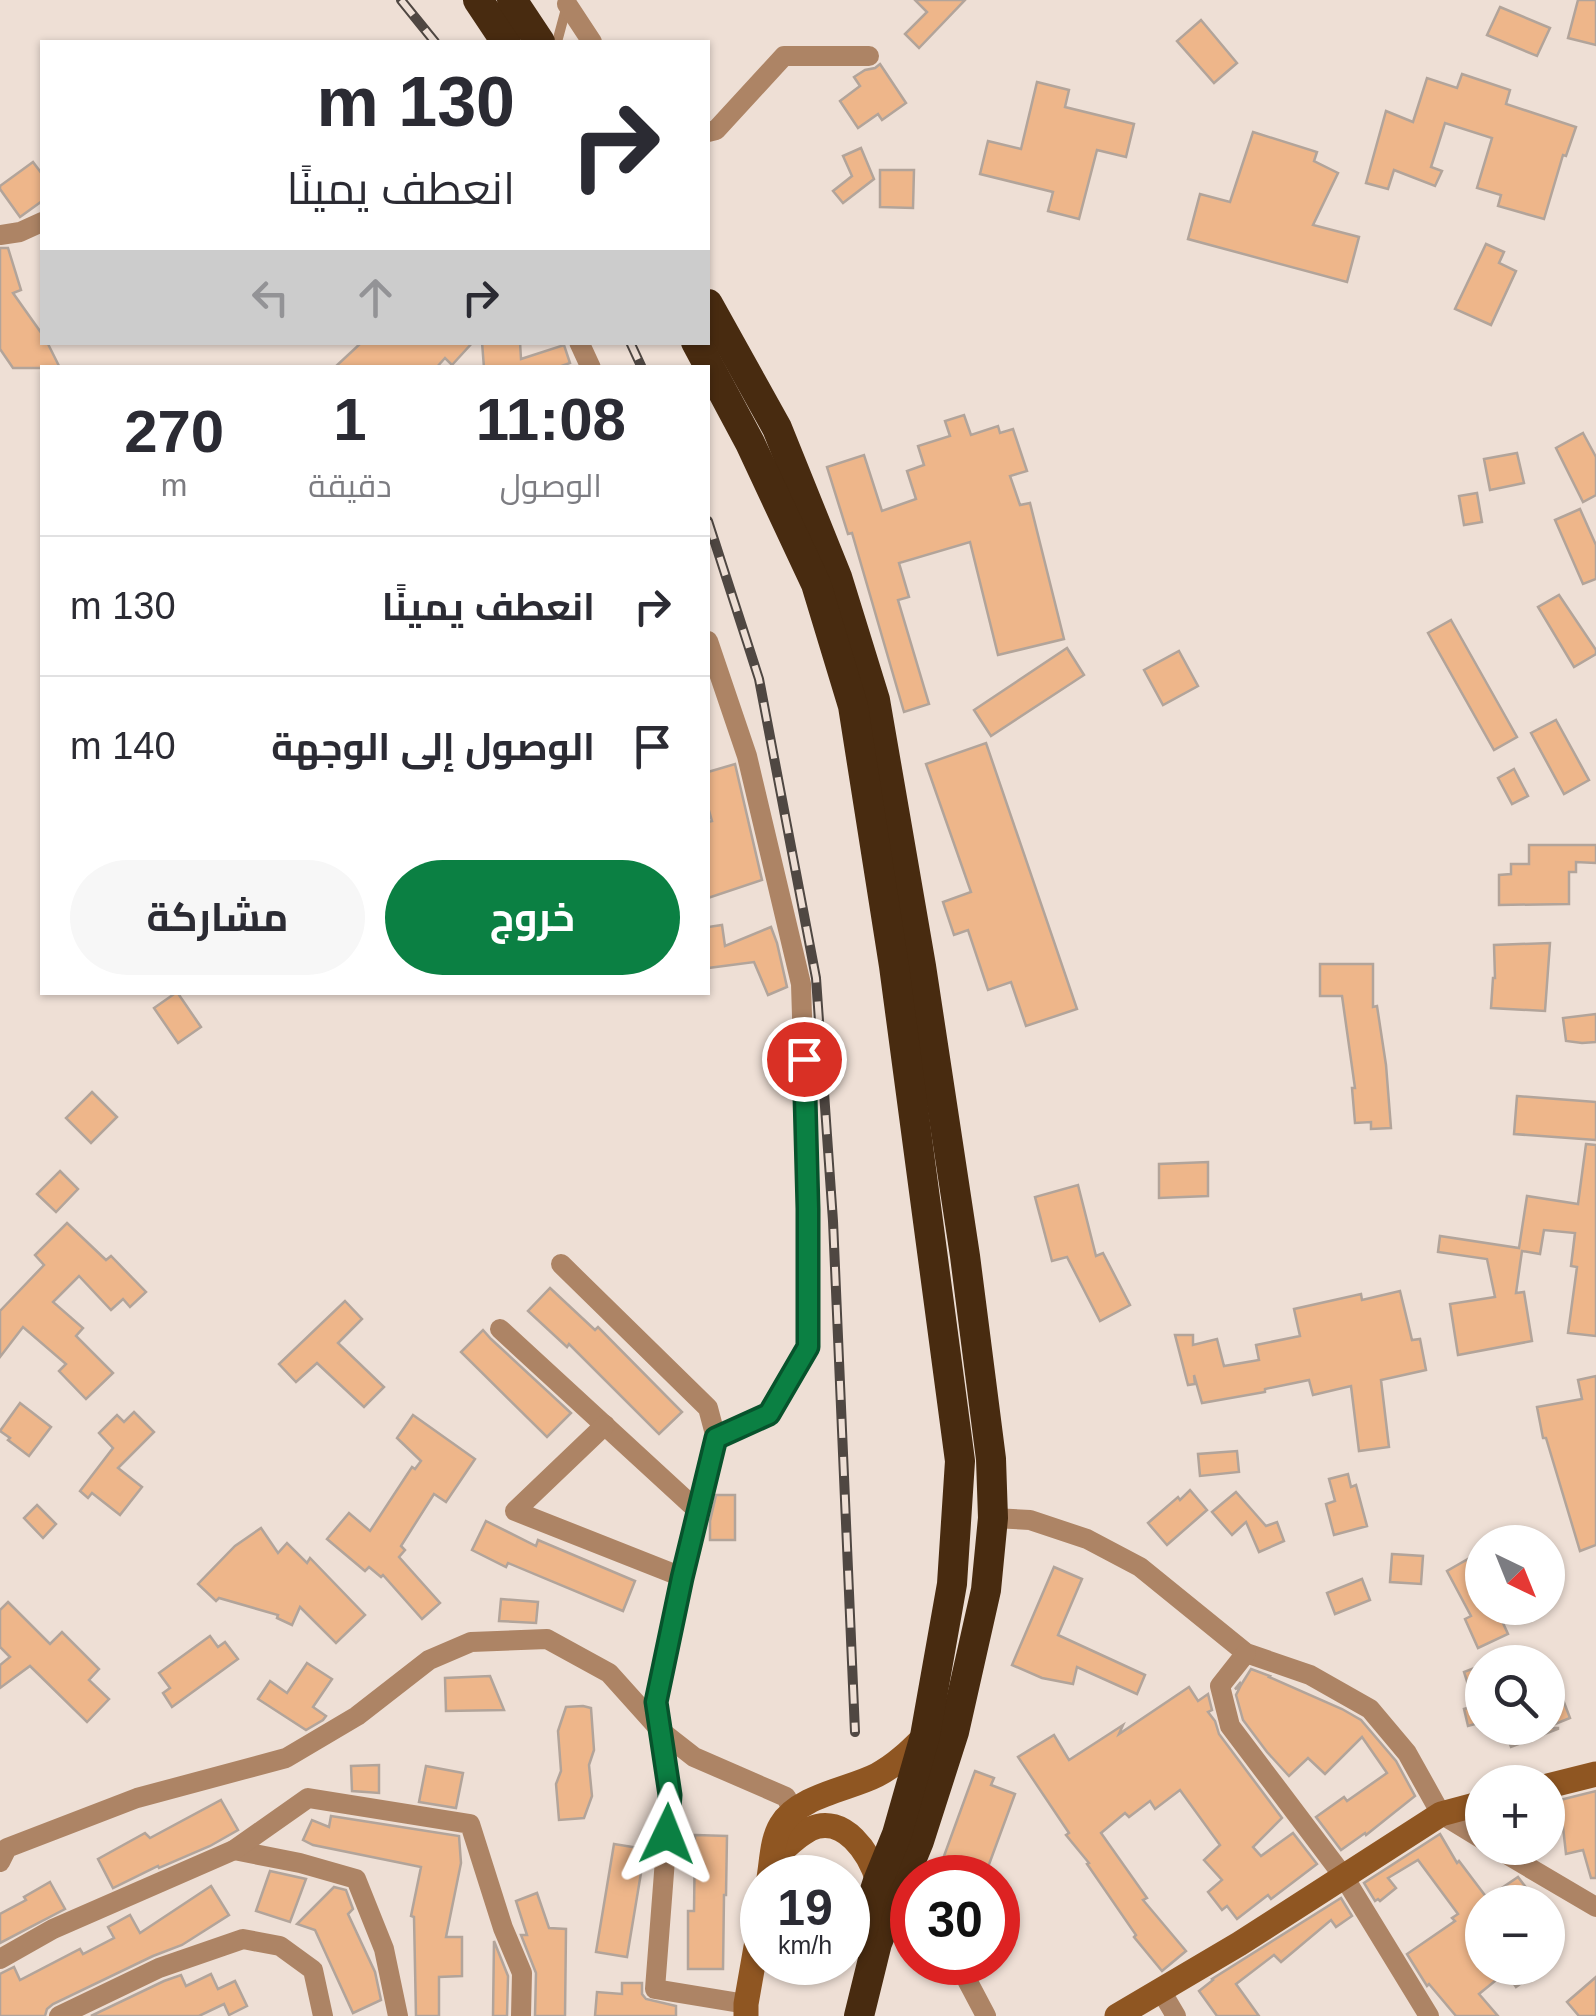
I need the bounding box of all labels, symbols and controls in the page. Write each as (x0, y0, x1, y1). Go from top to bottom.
text: 130 m (317, 63, 515, 141)
icon: right (550, 80, 680, 210)
text: انعطف يمينًا (286, 163, 515, 214)
icon: left (243, 270, 298, 325)
icon: ahead (348, 270, 403, 325)
icon: right (453, 270, 508, 325)
text: 1 (333, 386, 367, 453)
text: 11:08 (476, 386, 626, 453)
text: 270 (124, 398, 224, 465)
text: m (161, 467, 188, 503)
text: دقيقة (308, 468, 392, 504)
text: الوصول (500, 468, 602, 504)
icon: right (625, 579, 680, 634)
text: 130 m (70, 585, 176, 627)
text: انعطف يمينًا (382, 586, 595, 628)
icon: arrive (625, 719, 680, 774)
text: 140 m (70, 725, 176, 767)
text: الوصول إلى الوجهة (271, 726, 595, 768)
button: مشاركة (70, 860, 365, 975)
button: خروج (385, 860, 680, 975)
pin (762, 1017, 847, 1102)
icon: arrive (777, 1032, 832, 1087)
north arrow (1465, 1525, 1565, 1625)
map controls (1465, 1525, 1565, 1985)
button: search (1465, 1645, 1565, 1745)
button: + (1465, 1765, 1565, 1865)
position arrow (615, 1782, 719, 1886)
speed limit sign: 30 (890, 1855, 1020, 1985)
text: 19 (777, 1880, 833, 1936)
button: − (1465, 1885, 1565, 1985)
text: km/h (778, 1931, 832, 1959)

